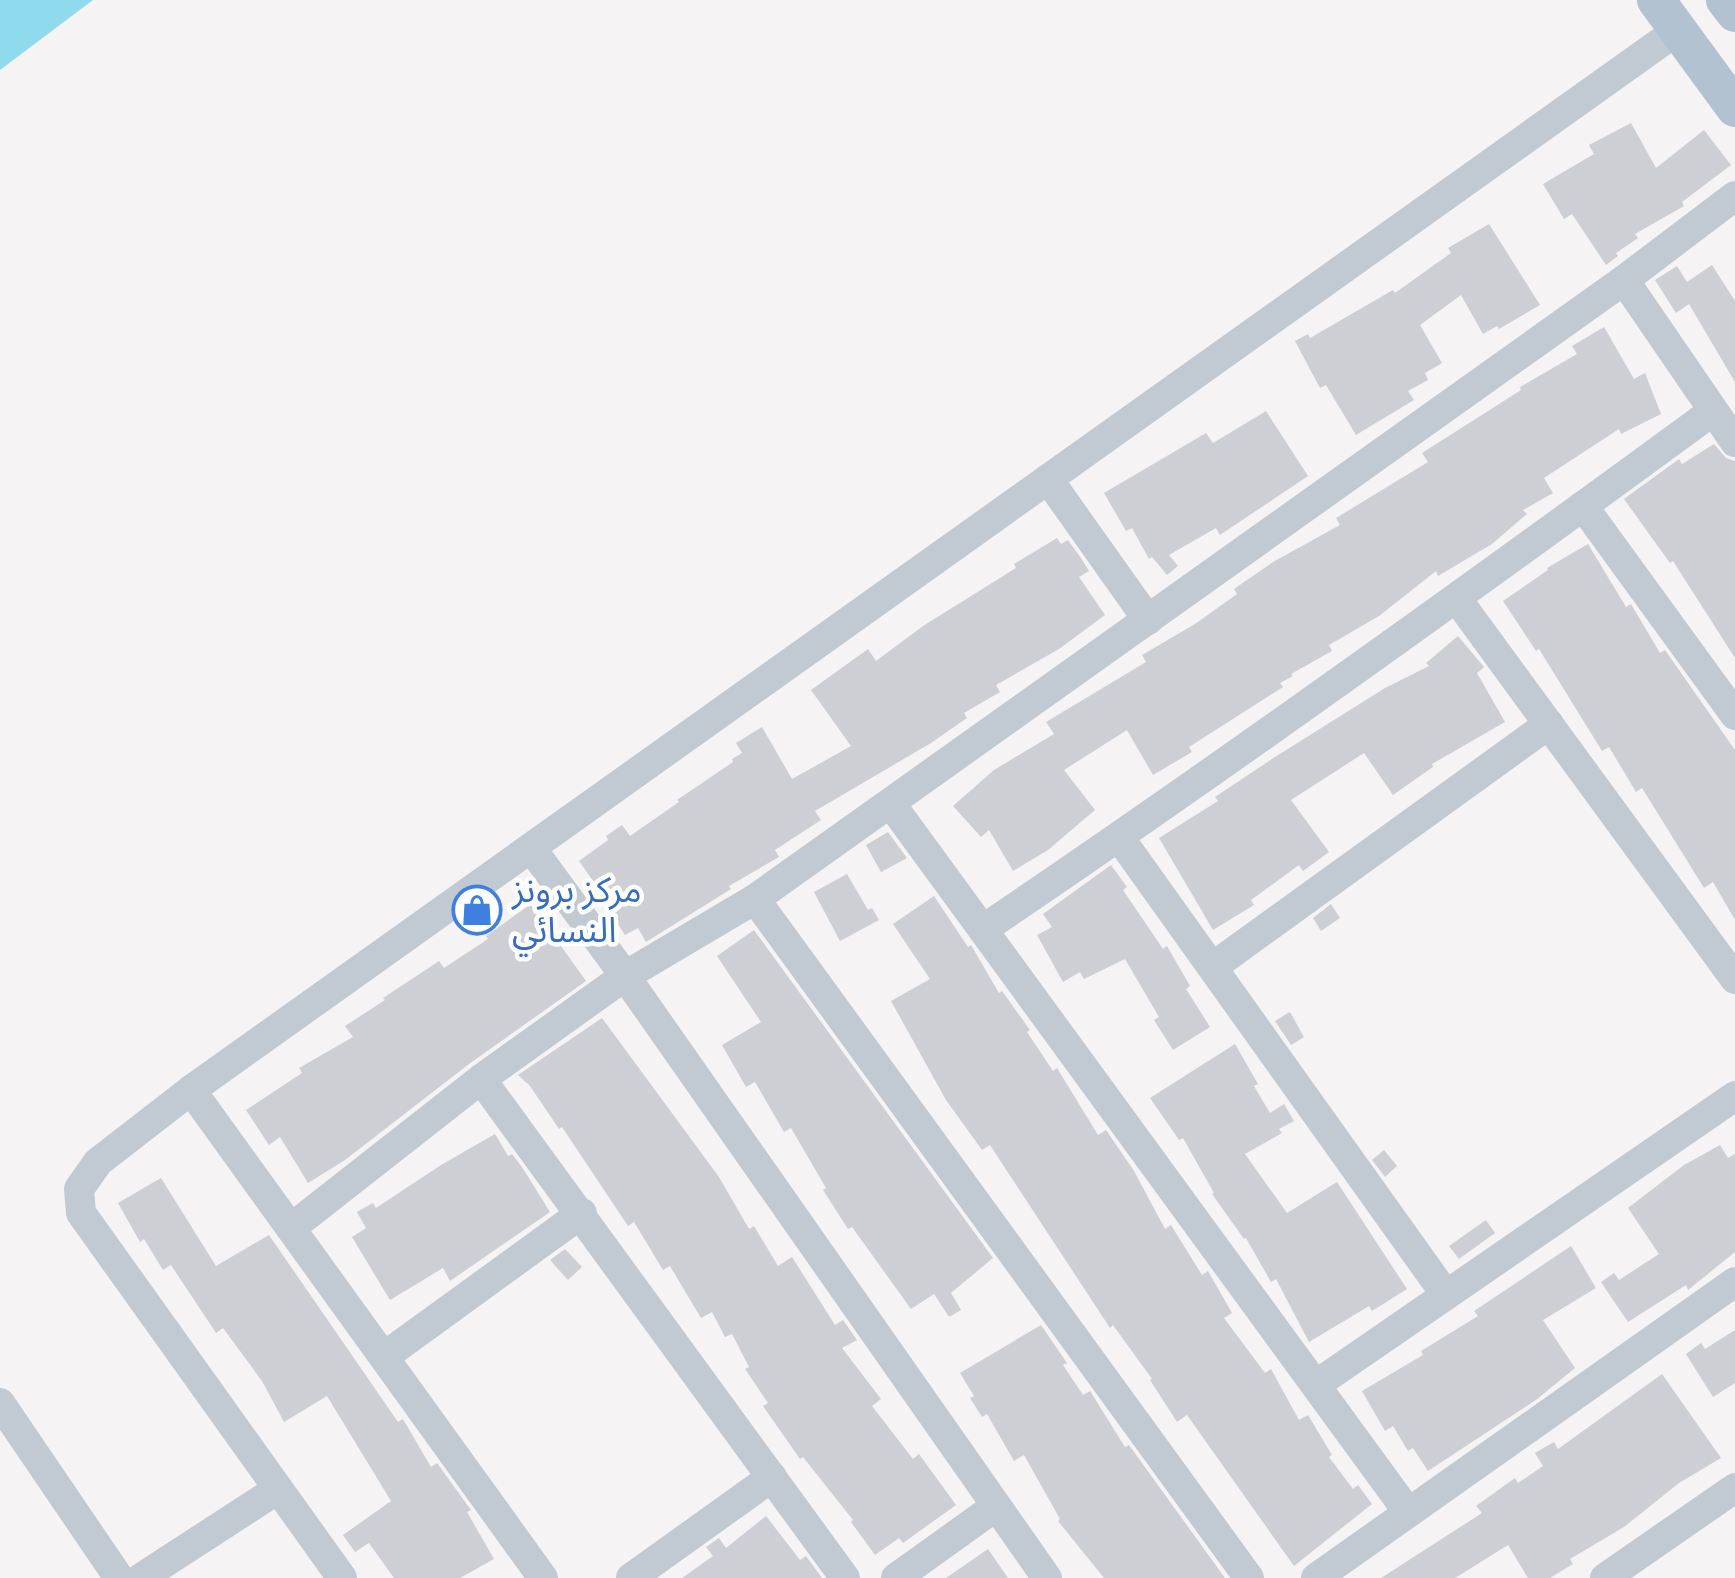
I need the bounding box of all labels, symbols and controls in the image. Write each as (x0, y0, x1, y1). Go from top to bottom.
place label: مركز برونز النسائي (511, 869, 642, 957)
shop icon: مركز برونز النسائي (451, 884, 503, 936)

